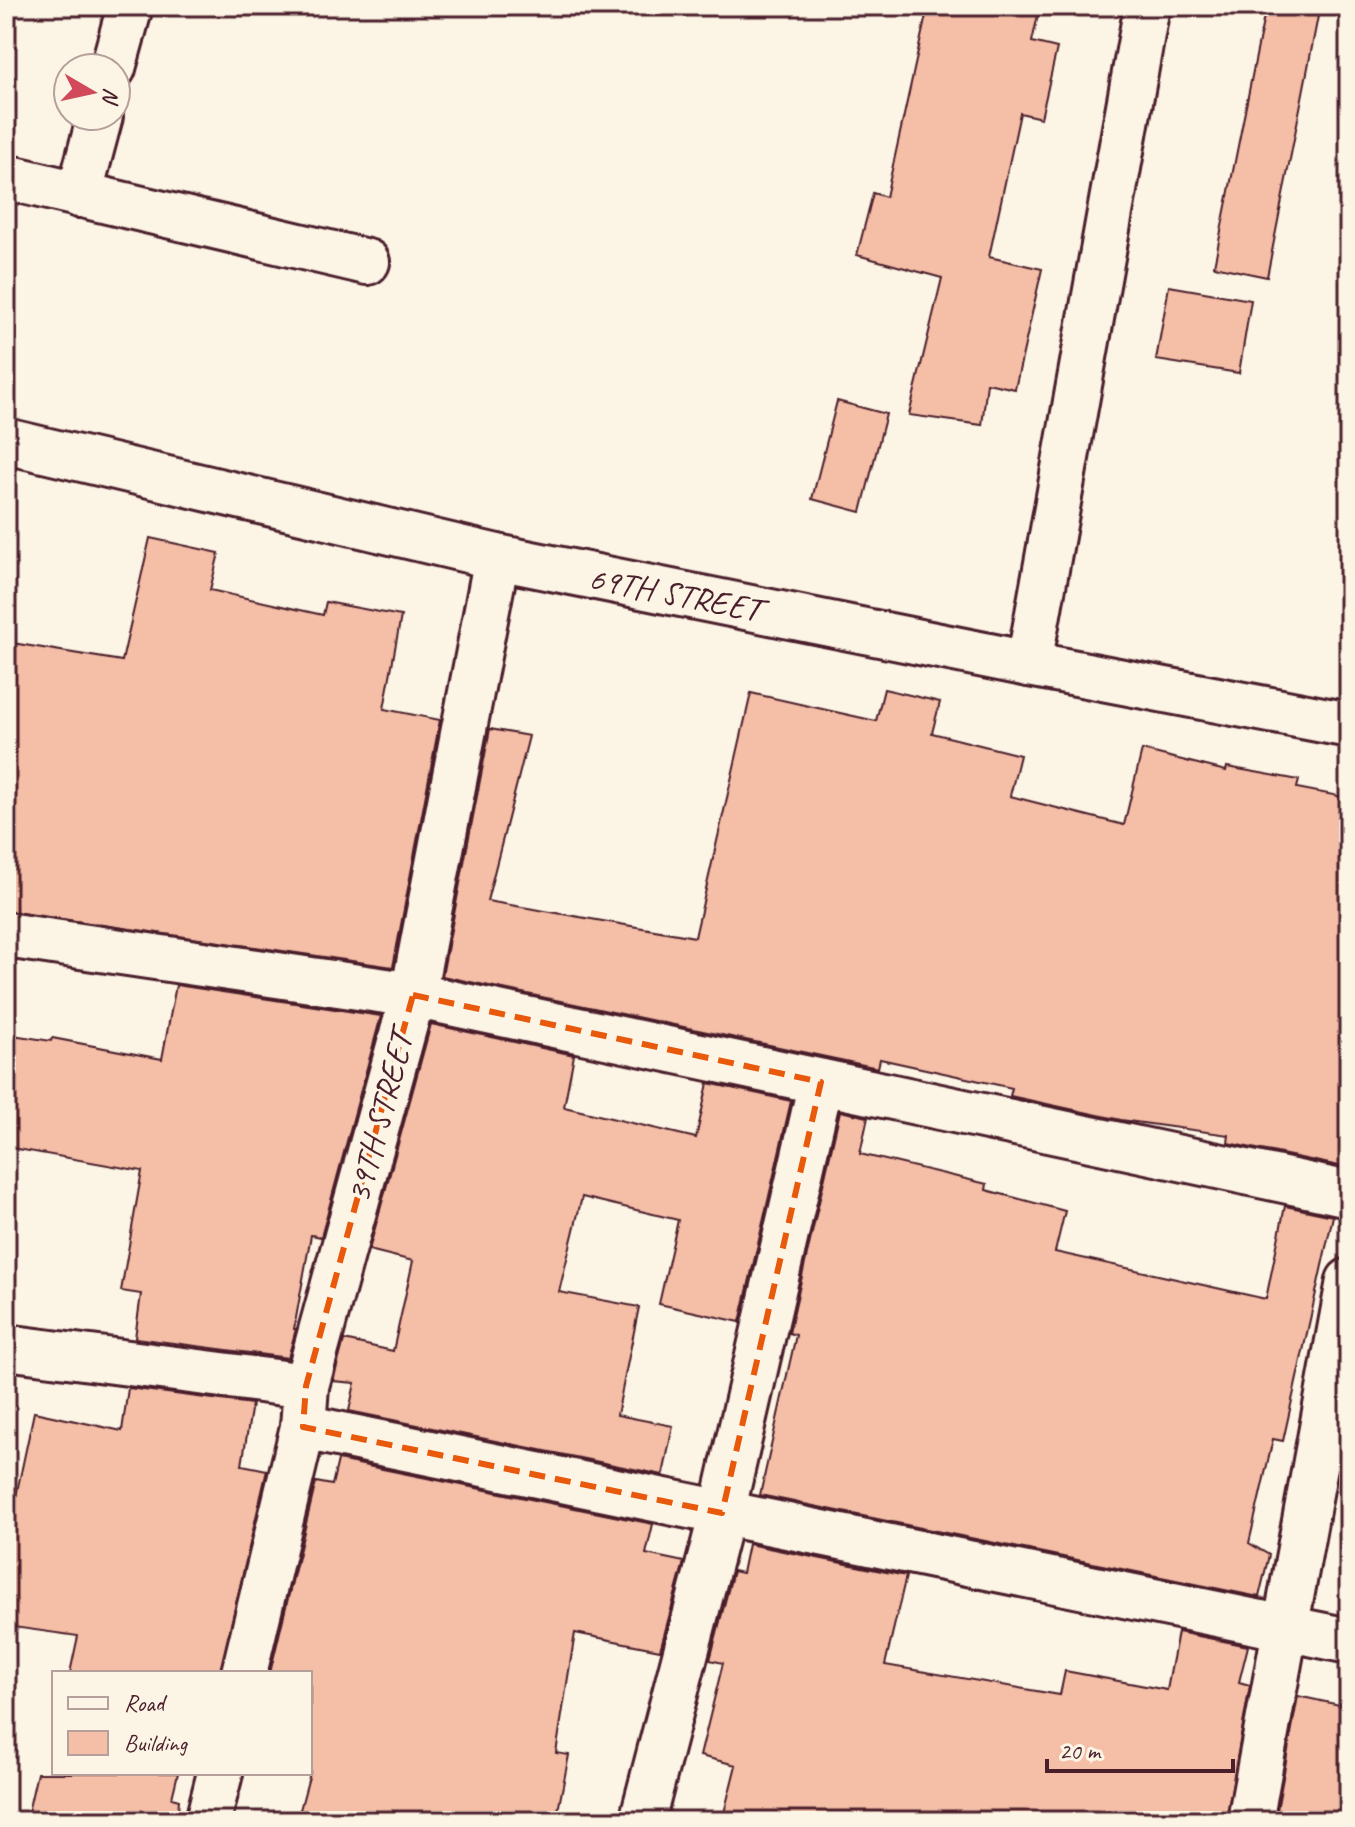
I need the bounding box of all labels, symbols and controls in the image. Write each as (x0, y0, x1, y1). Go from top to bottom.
north arrow (52, 52, 132, 132)
text: N (95, 86, 126, 107)
street label: 69TH STREET (585, 556, 773, 633)
street label: 39TH STREET (336, 1019, 425, 1207)
legend (52, 1671, 312, 1775)
text: Road (124, 1688, 168, 1718)
scale bar (1047, 1723, 1233, 1773)
text: Building (124, 1728, 189, 1758)
text: 20 m (1059, 1736, 1102, 1766)

